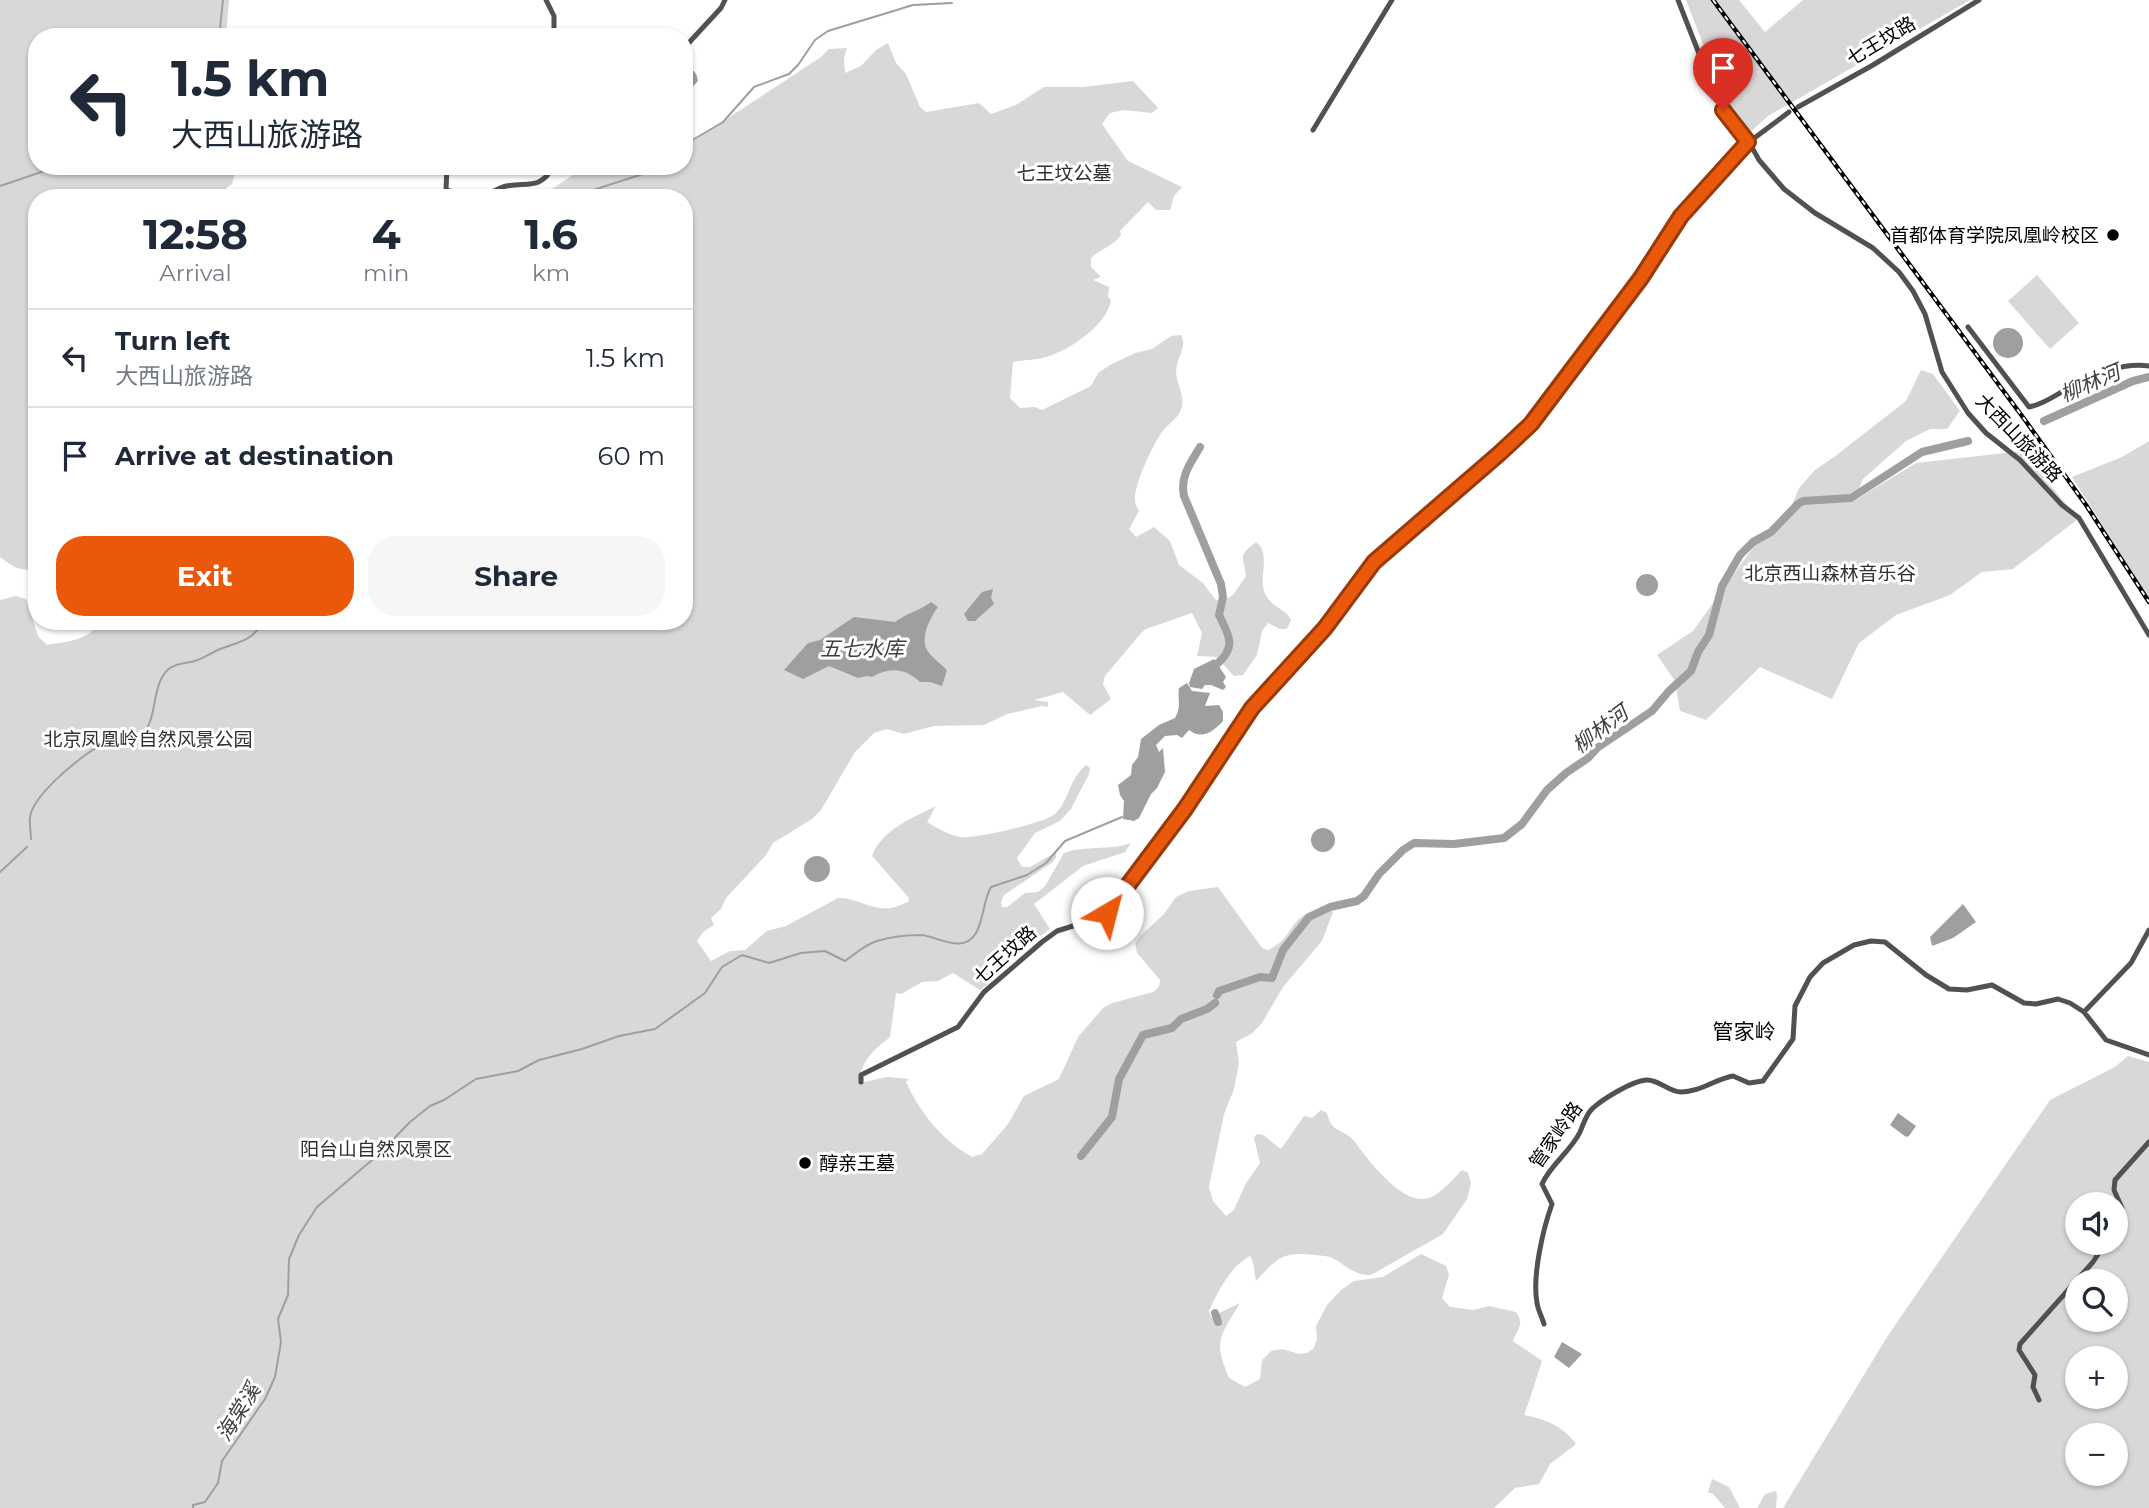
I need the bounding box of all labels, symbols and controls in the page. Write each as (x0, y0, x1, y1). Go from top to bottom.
street label: 七王坟路 (1842, 12, 1920, 70)
pin (1693, 38, 1753, 110)
text: 1.5 km (171, 49, 329, 108)
icon: arrive (1704, 49, 1742, 87)
icon: left (56, 56, 147, 147)
text: 大西山旅游路 (171, 115, 363, 154)
park label: 七王坟公墓 (1016, 162, 1112, 185)
text: 12:58 (143, 208, 248, 260)
text: 4 (372, 208, 401, 260)
text: 1.6 (524, 208, 578, 260)
place label: 首都体育学院凤凰岭校区 (1890, 224, 2099, 247)
marker: 首都体育学院凤凰岭校区 (2105, 227, 2121, 243)
text: Arrival (159, 259, 232, 287)
text: min (363, 259, 409, 287)
text: km (532, 259, 570, 287)
text: Turn left (115, 325, 231, 357)
icon: left (56, 339, 94, 377)
text: 1.5 km (586, 342, 665, 374)
water label: 柳林河 (2056, 358, 2128, 407)
text: 大西山旅游路 (115, 362, 253, 390)
street label: 大西山旅游路 (1971, 389, 2067, 487)
icon: arrive (56, 437, 94, 475)
text: Arrive at destination (115, 440, 394, 472)
text: 60 m (598, 440, 665, 472)
button: Exit (56, 536, 354, 616)
button: Share (368, 536, 665, 616)
park label: 北京西山森林音乐谷 (1744, 562, 1916, 585)
water label: 五七水库 (820, 636, 907, 661)
water label: 柳林河 (1567, 698, 1636, 758)
park label: 北京凤凰岭自然风景公园 (43, 728, 253, 751)
position arrow (1070, 876, 1144, 950)
street label: 七王坟路 (969, 921, 1041, 989)
district label: 管家岭 (1713, 1019, 1776, 1044)
street label: 管家岭路 (1525, 1097, 1587, 1173)
park label: 阳台山自然风景区 (300, 1138, 452, 1161)
place label: 醇亲王墓 (819, 1152, 895, 1175)
marker: 醇亲王墓 (797, 1155, 813, 1171)
map controls (2065, 1192, 2128, 1486)
button: sound (2065, 1192, 2128, 1255)
button: search (2065, 1269, 2128, 1332)
button: + (2065, 1346, 2128, 1409)
water label: 海棠溪 (211, 1377, 266, 1445)
button: − (2065, 1423, 2128, 1486)

